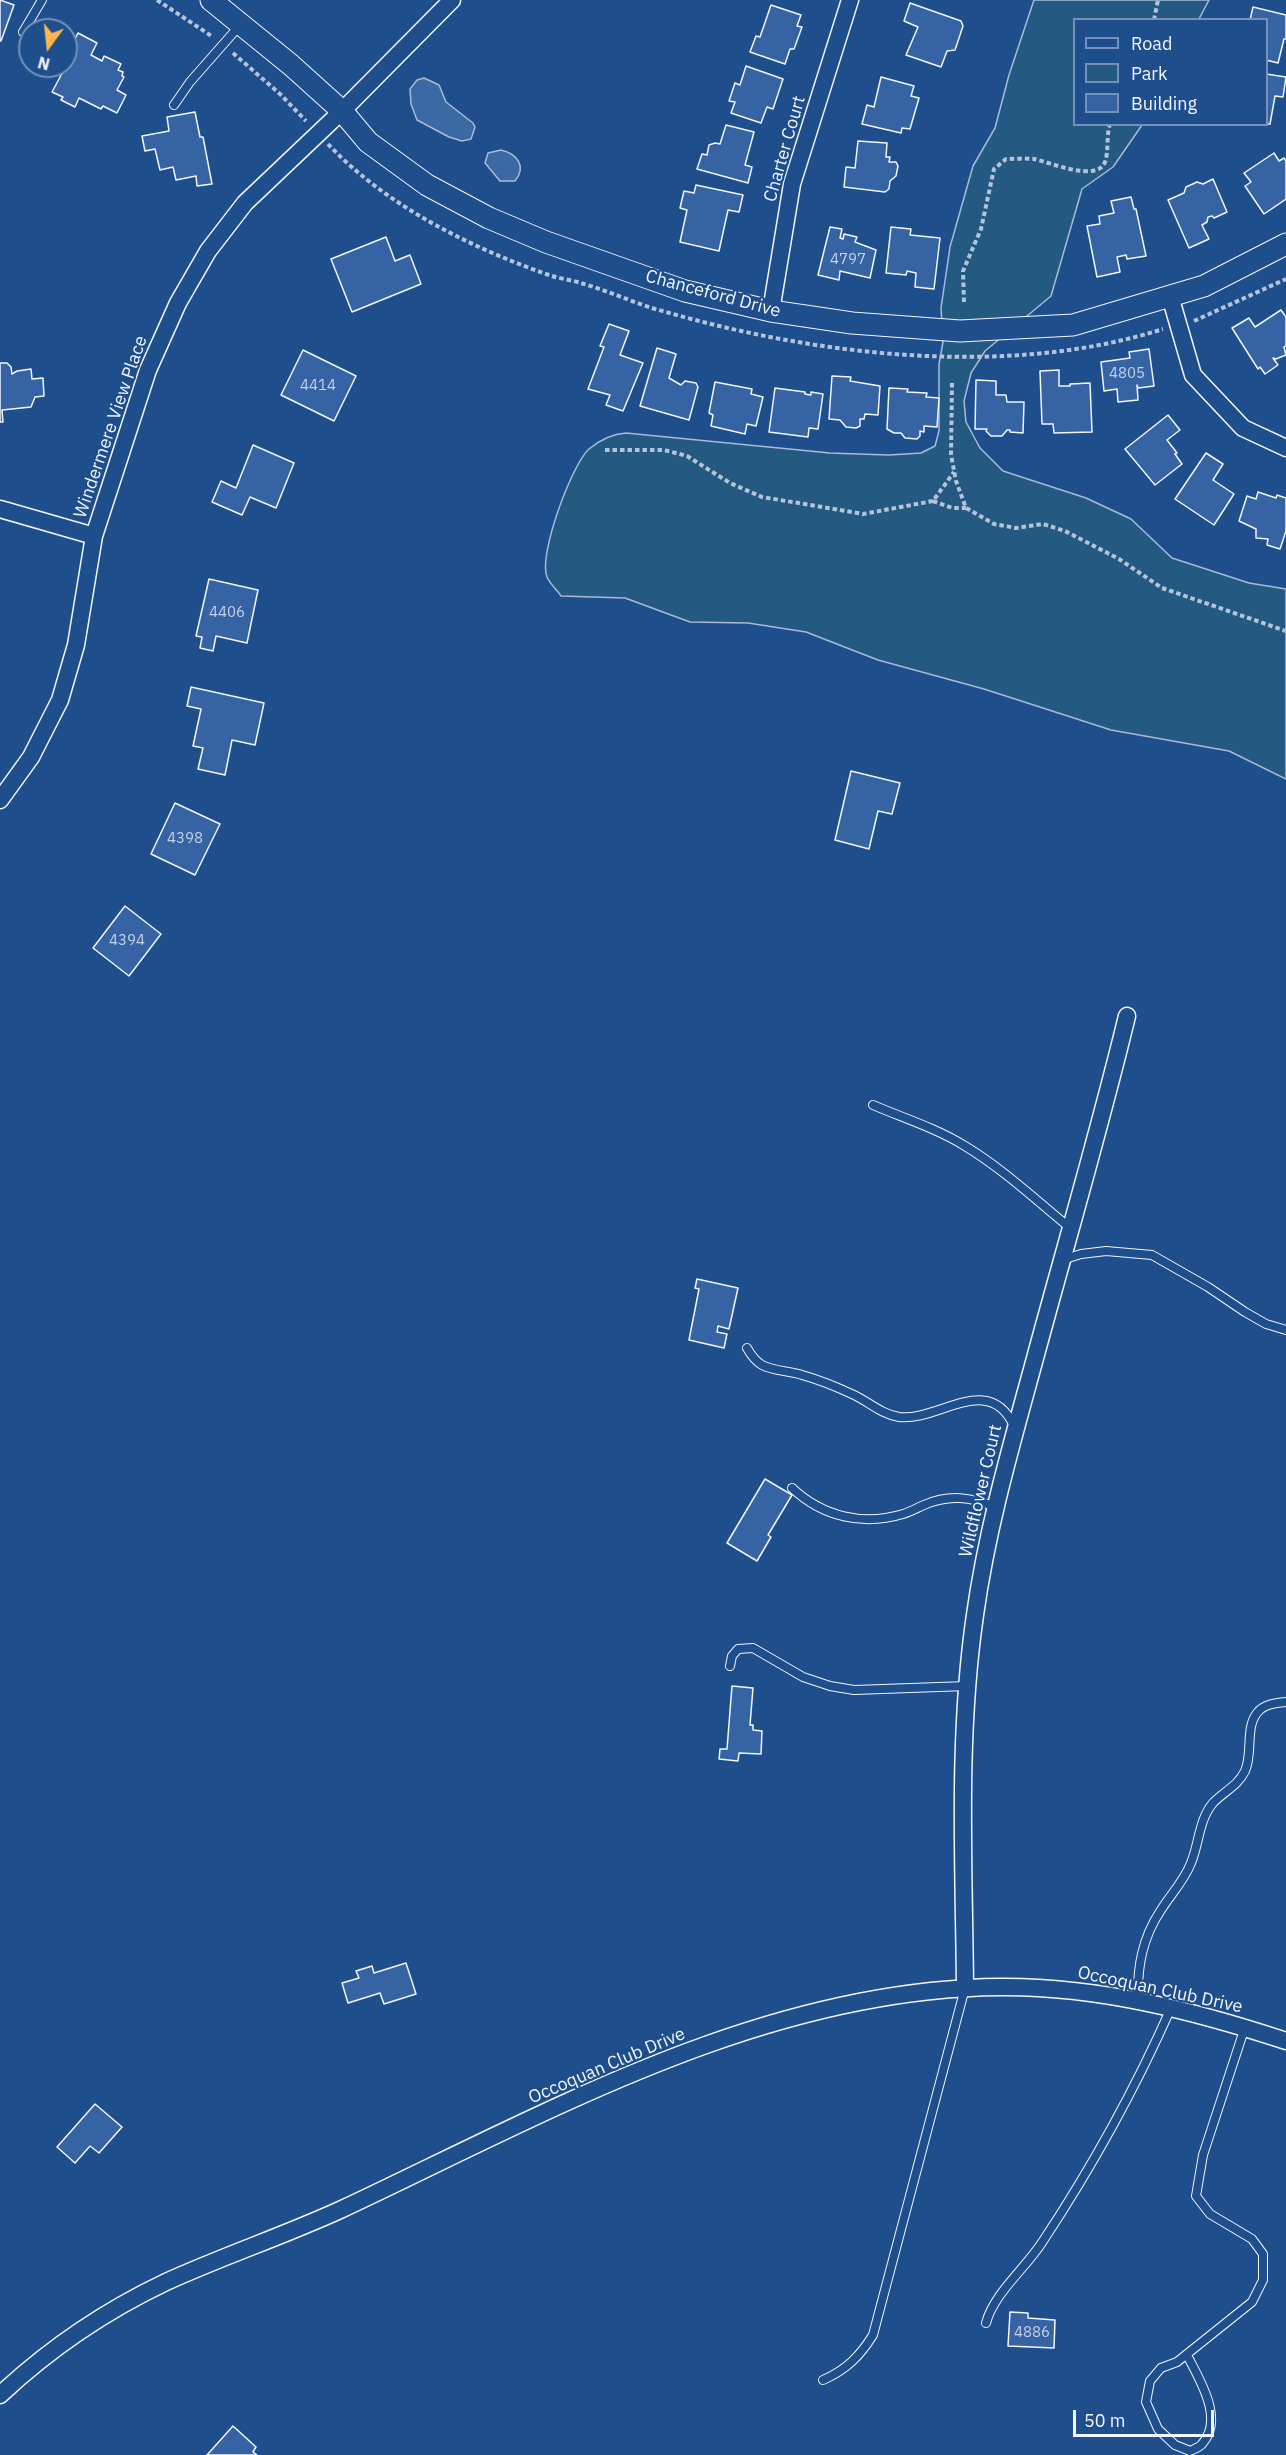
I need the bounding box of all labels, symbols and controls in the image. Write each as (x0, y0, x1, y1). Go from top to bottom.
north arrow (18, 18, 78, 78)
legend (1073, 18, 1268, 126)
text: Road (1131, 32, 1172, 55)
text: N (36, 52, 52, 75)
text: Park (1131, 62, 1167, 85)
text: Building (1131, 92, 1197, 115)
street label: Charter Court (760, 94, 810, 204)
house number: 4797 (830, 251, 866, 269)
street label: Chanceford Drive (643, 266, 783, 322)
street label: Windermere View Place (70, 333, 152, 521)
house number: 4805 (1109, 365, 1145, 383)
house number: 4414 (300, 377, 336, 395)
house number: 4406 (209, 604, 245, 622)
house number: 4398 (167, 830, 203, 848)
house number: 4394 (109, 932, 145, 950)
street label: Wildflower Court (955, 1423, 1007, 1559)
street label: Occoquan Club Drive (1075, 1962, 1245, 2018)
street label: Occoquan Club Drive (525, 2023, 689, 2109)
house number: 4886 (1014, 2324, 1050, 2342)
scale bar (1076, 2398, 1217, 2436)
text: 50 m (1084, 2409, 1126, 2432)

